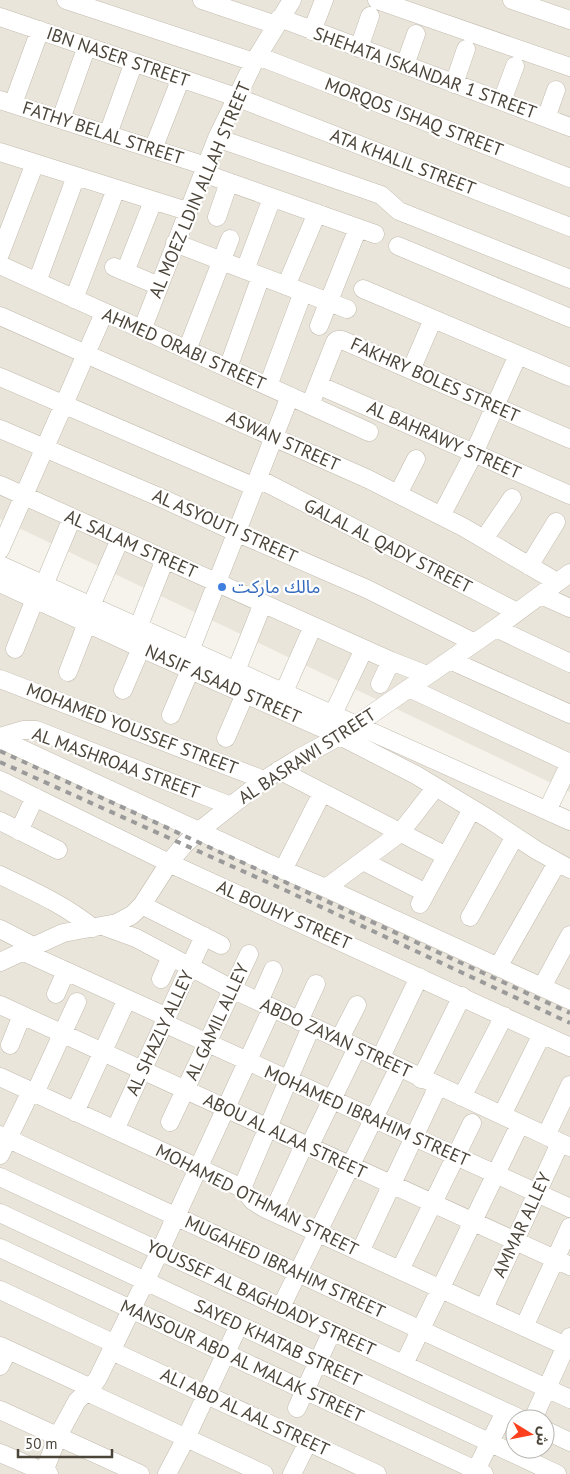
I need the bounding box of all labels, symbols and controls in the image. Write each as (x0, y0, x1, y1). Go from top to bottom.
street label: IBN NASER STREET (44, 21, 193, 92)
street label: SHEHATA ISKANDAR 1 STREET (311, 21, 540, 124)
street label: MORQOS ISHAQ STREET (322, 72, 507, 161)
street label: AL MOEZ LDIN ALLAH STREET (143, 78, 256, 301)
street label: FATHY BELAL STREET (20, 96, 187, 169)
street label: ATA KHALIL STREET (327, 123, 479, 200)
street label: AHMED ORABI STREET (99, 302, 269, 395)
street label: FAKHRY BOLES STREET (347, 332, 523, 427)
street label: AL BAHRAWY STREET (364, 395, 525, 484)
street label: ASWAN STREET (223, 405, 343, 476)
street label: AL ASYOUTI STREET (149, 483, 301, 568)
street label: GALAL AL QADY STREET (300, 493, 476, 598)
street label: AL SALAM STREET (61, 504, 201, 583)
place label: مالك ماركت (232, 575, 320, 598)
marker: مالك ماركت (216, 581, 228, 593)
street label: NASIF ASAAD STREET (142, 639, 305, 728)
street label: MOHAMED YOUSSEF STREET (23, 678, 241, 780)
street label: AL BASRAWI STREET (234, 703, 380, 809)
street label: AL MASHROAA STREET (29, 721, 203, 804)
street label: AL BOUHY STREET (214, 875, 355, 954)
street label: AL GAMIL ALLEY (179, 960, 254, 1084)
street label: AL SHAZLY ALLEY (120, 966, 199, 1099)
street label: ABDO ZAYAN STREET (257, 992, 415, 1083)
street label: MOHAMED IBRAHIM STREET (261, 1060, 473, 1171)
street label: ABOU AL ALAA STREET (200, 1088, 370, 1183)
street label: MOHAMED OTHMAN STREET (152, 1138, 362, 1261)
street label: AMMAR ALLEY (487, 1169, 556, 1281)
street label: MUGAHED IBRAHIM STREET (181, 1210, 389, 1323)
street label: YOUSSEF AL BAGHDADY STREET (143, 1234, 379, 1361)
street label: MANSOUR ABD AL MALAK STREET (117, 1294, 368, 1427)
street label: SAYED KHATAB STREET (191, 1294, 365, 1391)
street label: ALI ABD AL AAL STREET (157, 1362, 333, 1461)
north arrow (505, 1409, 555, 1459)
text: ش (532, 1425, 553, 1447)
scale bar (18, 1426, 111, 1458)
text: 50 m (25, 1434, 58, 1453)

